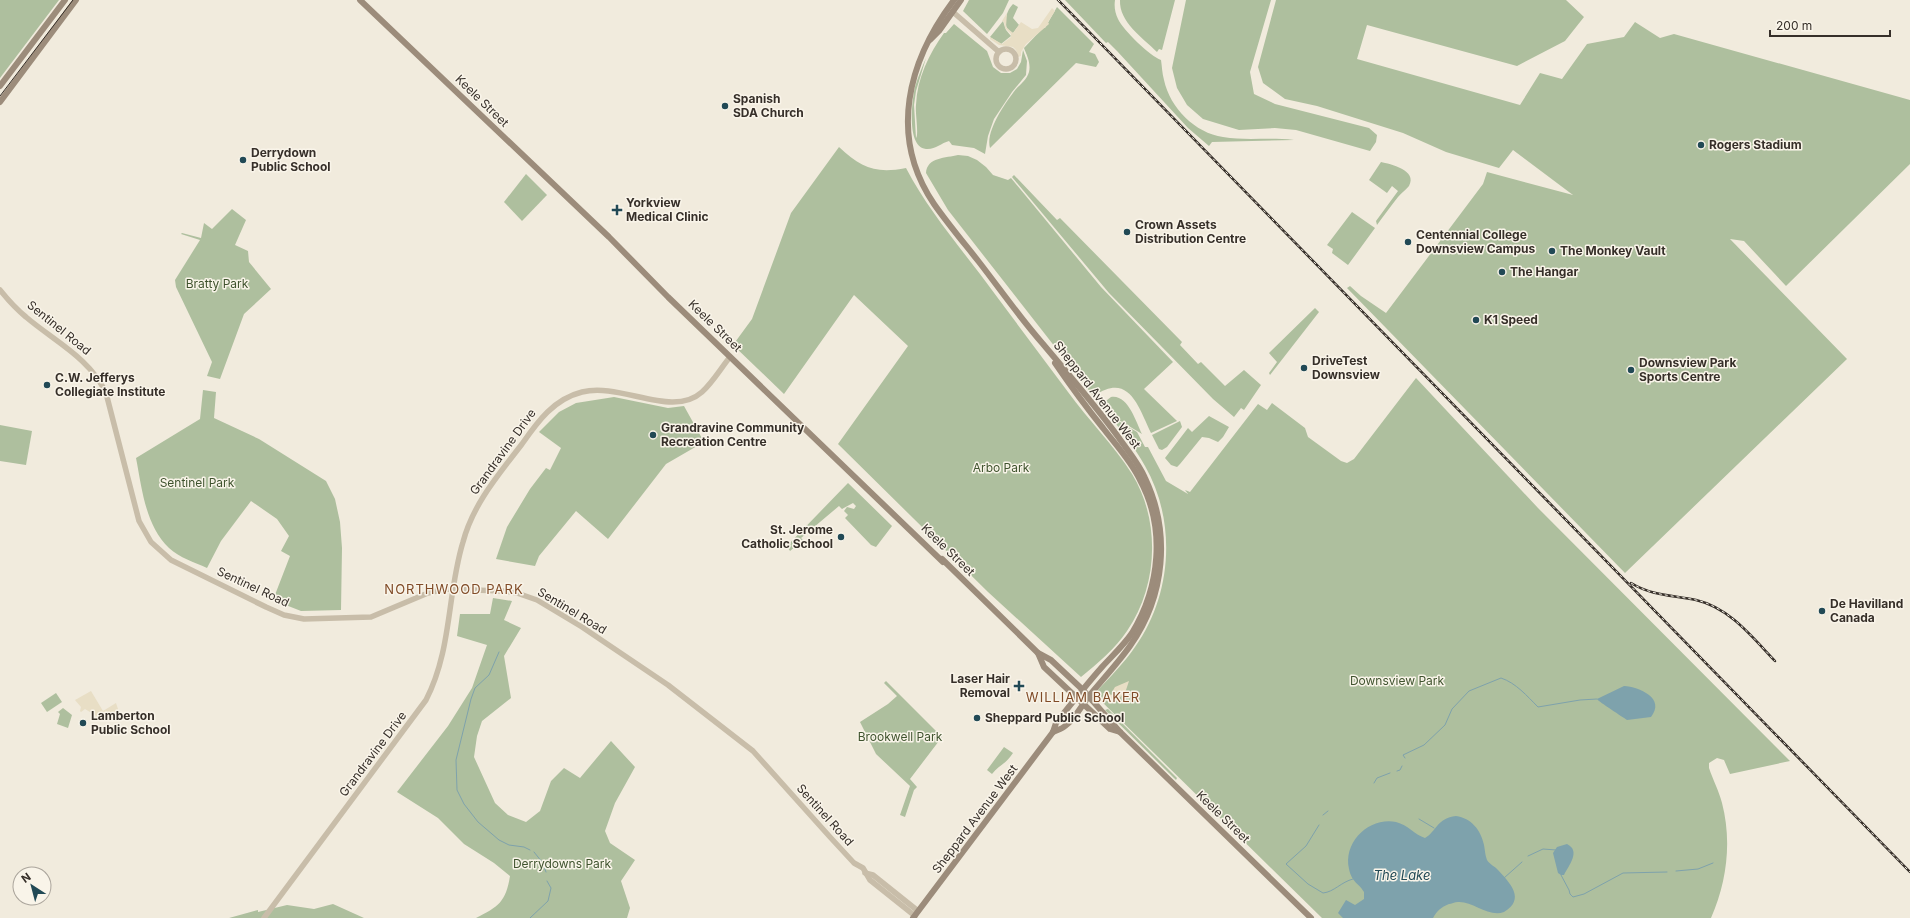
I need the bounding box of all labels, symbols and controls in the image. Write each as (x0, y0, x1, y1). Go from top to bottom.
scale bar (1770, 12, 1890, 38)
text: 200 m (1776, 18, 1812, 33)
street label: Keele Street (452, 71, 512, 130)
place label: Spanish SDA Church (733, 91, 804, 120)
marker: Spanish SDA Church (720, 101, 730, 111)
place label: Rogers Stadium (1709, 137, 1802, 152)
marker: Rogers Stadium (1696, 140, 1706, 150)
place label: Derrydown Public School (251, 145, 331, 174)
marker: Derrydown Public School (238, 155, 248, 165)
place label: Yorkview Medical Clinic (626, 195, 709, 224)
marker: Yorkview Medical Clinic (611, 204, 623, 216)
place label: Crown Assets Distribution Centre (1135, 217, 1246, 246)
marker: Crown Assets Distribution Centre (1122, 227, 1132, 237)
place label: Centennial College Downsview Campus (1416, 227, 1536, 256)
marker: Centennial College Downsview Campus (1403, 237, 1413, 247)
place label: The Monkey Vault (1560, 243, 1666, 258)
marker: The Monkey Vault (1547, 246, 1557, 256)
place label: The Hangar (1510, 264, 1578, 279)
marker: The Hangar (1497, 267, 1507, 277)
park label: Bratty Park (186, 276, 249, 291)
street label: Keele Street (685, 296, 745, 355)
street label: Sentinel Road (24, 297, 94, 358)
place label: K1 Speed (1484, 312, 1538, 327)
marker: K1 Speed (1471, 315, 1481, 325)
street label: Sheppard Avenue West (1051, 338, 1144, 452)
place label: DriveTest Downsview (1312, 353, 1381, 382)
place label: Downsview Park Sports Centre (1639, 355, 1736, 384)
marker: DriveTest Downsview (1299, 363, 1309, 373)
marker: Downsview Park Sports Centre (1626, 365, 1636, 375)
place label: C.W. Jefferys Collegiate Institute (55, 370, 165, 399)
marker: C.W. Jefferys Collegiate Institute (42, 380, 52, 390)
street label: Grandravine Drive (466, 406, 539, 498)
place label: Grandravine Community Recreation Centre (661, 420, 805, 449)
marker: Grandravine Community Recreation Centre (648, 430, 658, 440)
park label: Arbo Park (973, 460, 1030, 475)
park label: Sentinel Park (160, 475, 235, 490)
street label: Keele Street (918, 520, 978, 579)
place label: St. Jerome Catholic School (741, 522, 833, 551)
marker: St. Jerome Catholic School (836, 532, 846, 542)
street label: Sentinel Road (215, 563, 292, 610)
district label: NORTHWOOD PARK (384, 581, 524, 597)
street label: Sentinel Road (535, 584, 610, 637)
place label: De Havilland Canada (1830, 596, 1903, 625)
marker: De Havilland Canada (1817, 606, 1827, 616)
place label: Laser Hair Removal (951, 671, 1010, 700)
park label: Downsview Park (1350, 673, 1445, 688)
marker: Laser Hair Removal (1013, 680, 1025, 692)
district label: WILLIAM BAKER (1026, 689, 1140, 705)
place label: Lamberton Public School (91, 708, 171, 737)
street label: Grandravine Drive (336, 708, 409, 799)
place label: Sheppard Public School (985, 710, 1124, 725)
marker: Sheppard Public School (972, 713, 982, 723)
marker: Lamberton Public School (78, 718, 88, 728)
park label: Brookwell Park (858, 729, 943, 744)
street label: Sheppard Avenue West (929, 761, 1020, 876)
street label: Sentinel Road (794, 781, 857, 849)
street label: Keele Street (1193, 787, 1253, 846)
park label: Derrydowns Park (513, 856, 612, 871)
north arrow (12, 866, 52, 906)
water label: The Lake (1374, 867, 1430, 883)
text: N (19, 870, 34, 886)

